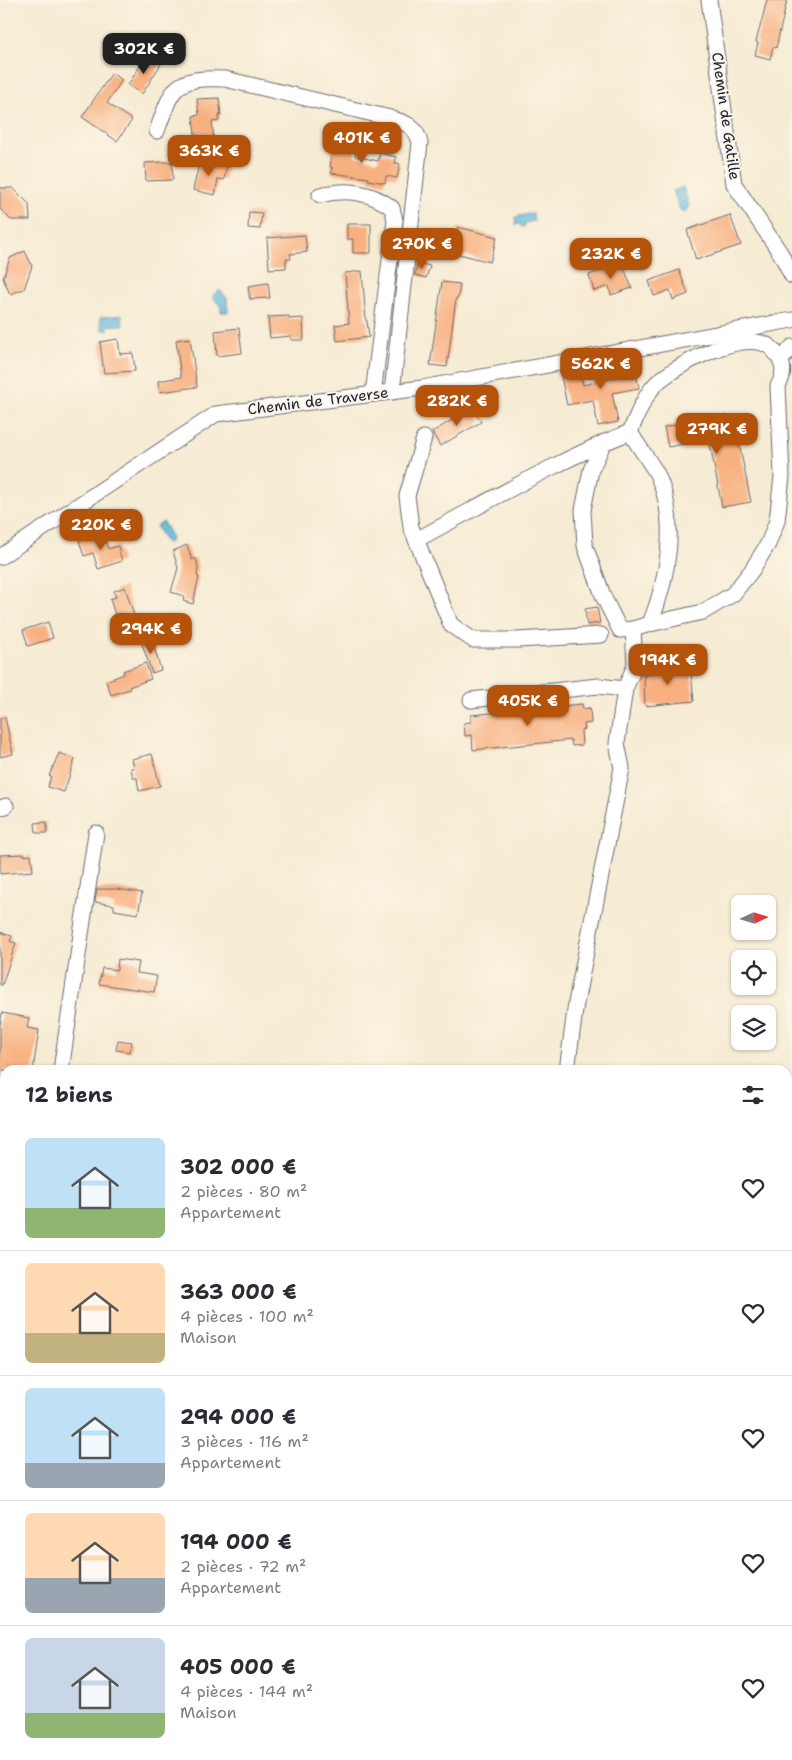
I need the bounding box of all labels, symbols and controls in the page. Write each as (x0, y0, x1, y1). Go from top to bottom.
pin: 302K € (103, 32, 185, 75)
text: 302K € (114, 38, 174, 59)
street label: Chemin de Gatille (707, 51, 745, 181)
pin: 401K € (321, 121, 403, 164)
text: 401K € (334, 127, 390, 148)
pin: 363K € (168, 134, 250, 177)
text: 363K € (179, 140, 239, 161)
pin: 270K € (381, 228, 463, 270)
text: 270K € (392, 233, 452, 254)
pin: 232K € (570, 238, 652, 280)
text: 232K € (581, 243, 641, 264)
pin: 562K € (560, 348, 642, 390)
text: 562K € (571, 353, 631, 374)
street label: Chemin de Traverse (247, 382, 389, 420)
pin: 282K € (416, 384, 498, 427)
text: 282K € (427, 390, 487, 411)
pin: 279K € (676, 412, 758, 455)
text: 279K € (687, 418, 747, 439)
pin: 220K € (60, 508, 142, 551)
text: 220K € (71, 514, 131, 535)
pin: 294K € (110, 612, 192, 655)
text: 294K € (121, 618, 181, 639)
pin: 194K € (627, 644, 709, 686)
text: 194K € (640, 649, 696, 670)
pin: 405K € (487, 684, 569, 727)
text: 405K € (498, 690, 558, 711)
north arrow (731, 895, 776, 940)
map controls (731, 895, 776, 1050)
button: locate (731, 950, 776, 995)
button: layers (731, 1005, 776, 1050)
text: 12 biens (25, 1081, 113, 1109)
icon: filters (739, 1081, 767, 1109)
text: 302 000 € (180, 1153, 296, 1181)
icon: home (65, 1158, 125, 1218)
icon: heart (739, 1174, 767, 1202)
text: 2 pièces · 80 m² (180, 1181, 307, 1202)
text: Appartement (180, 1202, 281, 1223)
text: 363 000 € (180, 1278, 297, 1306)
icon: home (65, 1283, 125, 1343)
icon: heart (739, 1299, 767, 1327)
text: 4 pièces · 100 m² (180, 1306, 314, 1327)
text: Maison (180, 1327, 237, 1348)
text: 294 000 € (180, 1403, 296, 1431)
icon: home (65, 1408, 125, 1468)
icon: heart (739, 1424, 767, 1452)
text: 3 pièces · 116 m² (180, 1431, 309, 1452)
text: Appartement (180, 1452, 281, 1473)
text: 194 000 € (180, 1528, 292, 1556)
icon: home (65, 1533, 125, 1593)
icon: heart (739, 1549, 767, 1577)
text: 2 pièces · 72 m² (180, 1556, 306, 1577)
text: Appartement (180, 1577, 281, 1598)
text: 405 000 € (180, 1653, 296, 1681)
icon: home (65, 1658, 125, 1718)
icon: heart (739, 1674, 767, 1702)
text: 4 pièces · 144 m² (180, 1681, 313, 1702)
text: Maison (180, 1702, 237, 1723)

